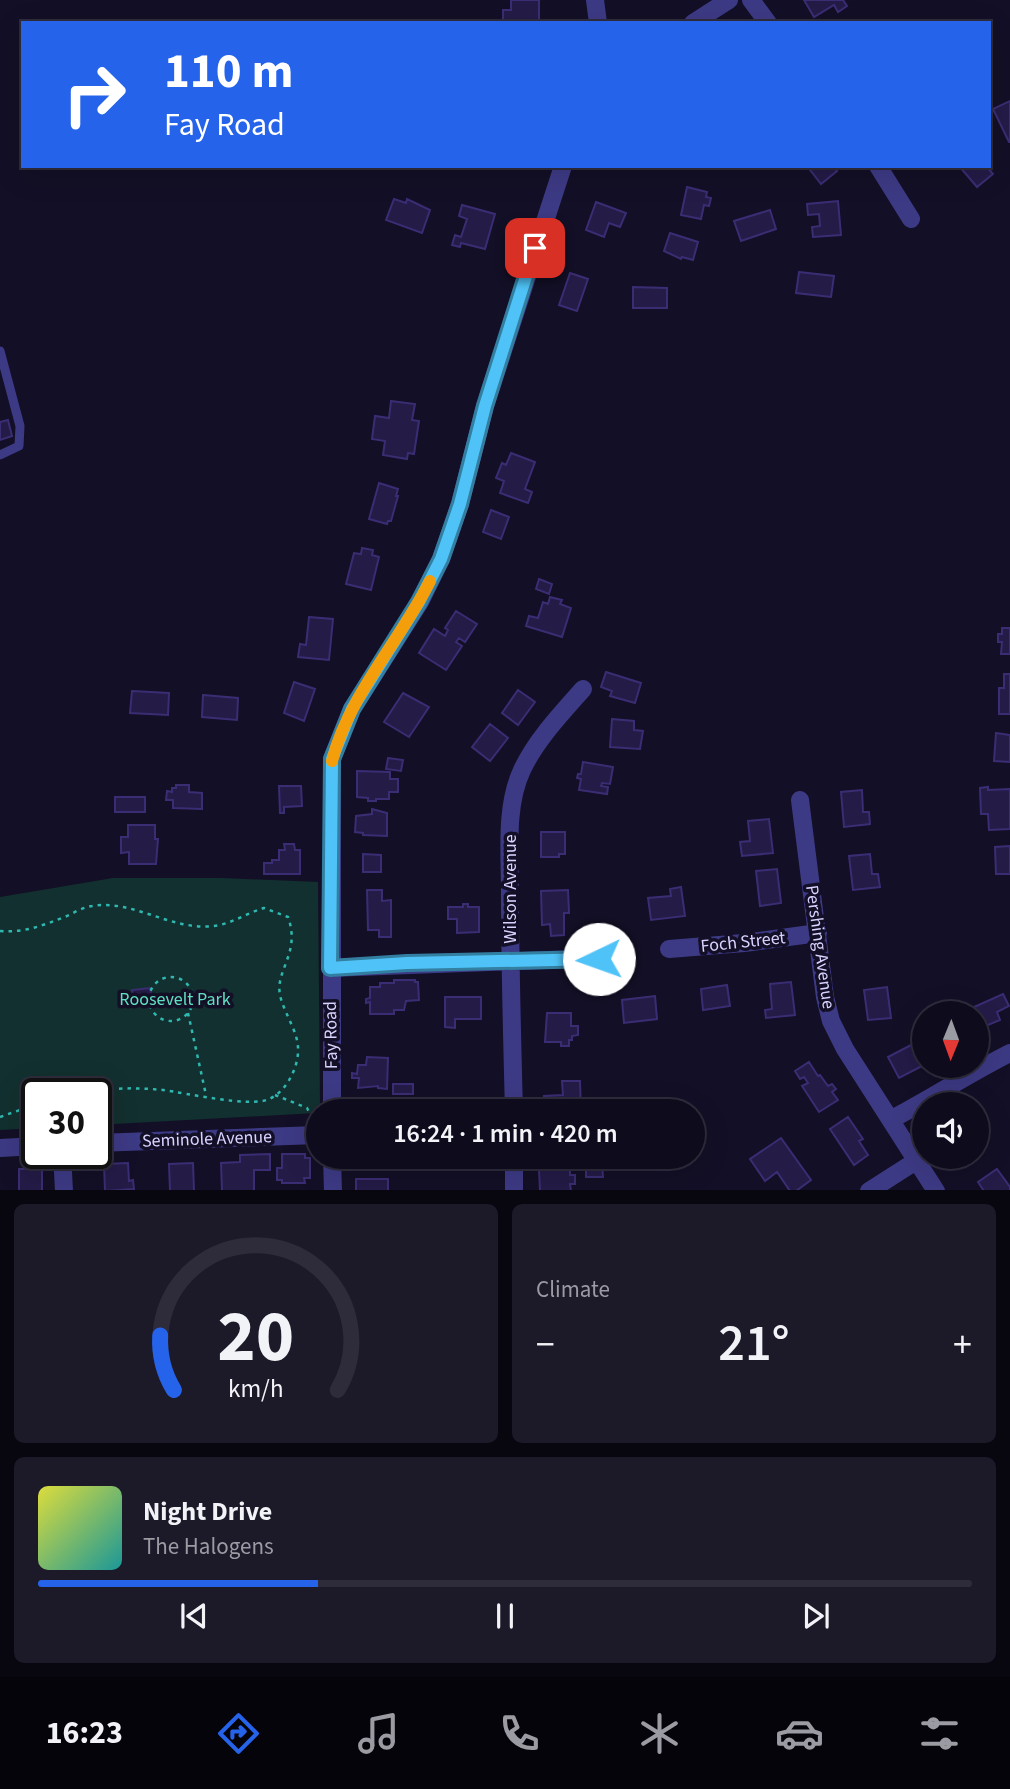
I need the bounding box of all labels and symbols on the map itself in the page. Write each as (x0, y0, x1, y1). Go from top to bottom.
pin (505, 218, 565, 278)
street label: Wilson Avenue (498, 834, 523, 944)
street label: Pershing Avenue (799, 884, 841, 1011)
position arrow (562, 922, 636, 996)
street label: Foch Street (699, 925, 787, 959)
park label: Roosevelt Park (119, 987, 231, 1012)
street label: Fay Road (318, 1001, 344, 1069)
north arrow (912, 1001, 989, 1078)
speed limit sign: 30 (21, 1078, 112, 1169)
street label: Seminole Avenue (142, 1124, 273, 1154)

